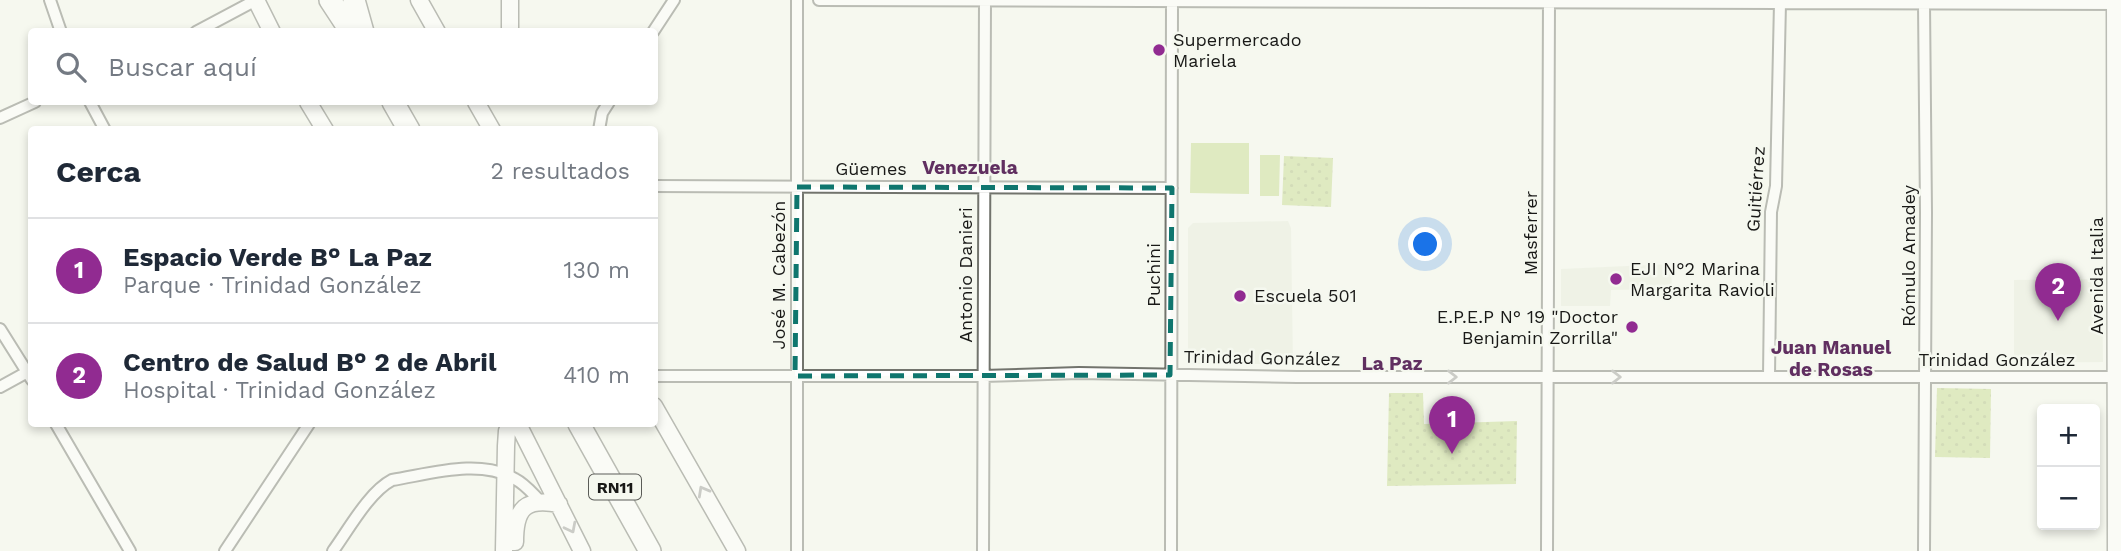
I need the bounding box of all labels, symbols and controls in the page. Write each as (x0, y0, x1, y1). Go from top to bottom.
search box (28, 28, 658, 105)
place label: Supermercado Mariela (1173, 29, 1302, 71)
marker: Supermercado Mariela (1151, 42, 1167, 58)
icon: search (52, 48, 90, 86)
text: Buscar aquí (108, 52, 257, 82)
street label: Guitiérrez (1742, 145, 1769, 233)
text: Cerca (56, 154, 141, 189)
district label: Venezuela (922, 156, 1018, 179)
text: 2 resultados (491, 158, 630, 185)
street label: Güemes (835, 158, 907, 179)
street label: Rómulo Amadey (1898, 184, 1919, 327)
street label: Masferrer (1520, 191, 1541, 275)
street label: José M. Cabezón (768, 201, 789, 349)
street label: Antonio Danieri (955, 207, 976, 343)
street label: Avenida Italia (2086, 217, 2107, 335)
your location (1408, 227, 1442, 261)
text: Espacio Verde B° La Paz (123, 242, 432, 272)
street label: Puchini (1143, 243, 1164, 307)
text: 1 (74, 257, 84, 284)
text: 130 m (564, 257, 630, 284)
place label: EJI N°2 Marina Margarita Ravioli (1630, 258, 1775, 300)
pin: 2 (2035, 263, 2081, 321)
marker: EJI N°2 Marina Margarita Ravioli (1608, 271, 1624, 287)
text: Parque · Trinidad González (123, 272, 422, 299)
place label: Escuela 501 (1254, 285, 1357, 306)
marker: Escuela 501 (1232, 288, 1248, 304)
place label: E.P.E.P N° 19 "Doctor Benjamin Zorrilla" (1437, 306, 1618, 348)
marker: E.P.E.P N° 19 "Doctor Benjamin Zorrilla" (1624, 319, 1640, 335)
district label: Juan Manuel de Rosas (1771, 336, 1892, 381)
street label: Trinidad González (1183, 346, 1341, 369)
text: Centro de Salud B° 2 de Abril (123, 347, 496, 377)
street label: Trinidad González (1919, 349, 2075, 370)
district label: La Paz (1361, 352, 1423, 375)
text: 2 (72, 362, 86, 389)
text: 410 m (563, 362, 630, 389)
one-way arrow (1447, 369, 1458, 385)
one-way arrow (1611, 369, 1622, 385)
text: Hospital · Trinidad González (123, 377, 436, 404)
pin: 1 (1429, 396, 1475, 454)
map controls (2037, 404, 2100, 530)
button: + (2037, 404, 2100, 467)
button: − (2037, 467, 2100, 530)
road number: RN11 (589, 474, 641, 500)
one-way arrow (698, 486, 711, 499)
one-way arrow (562, 521, 576, 533)

